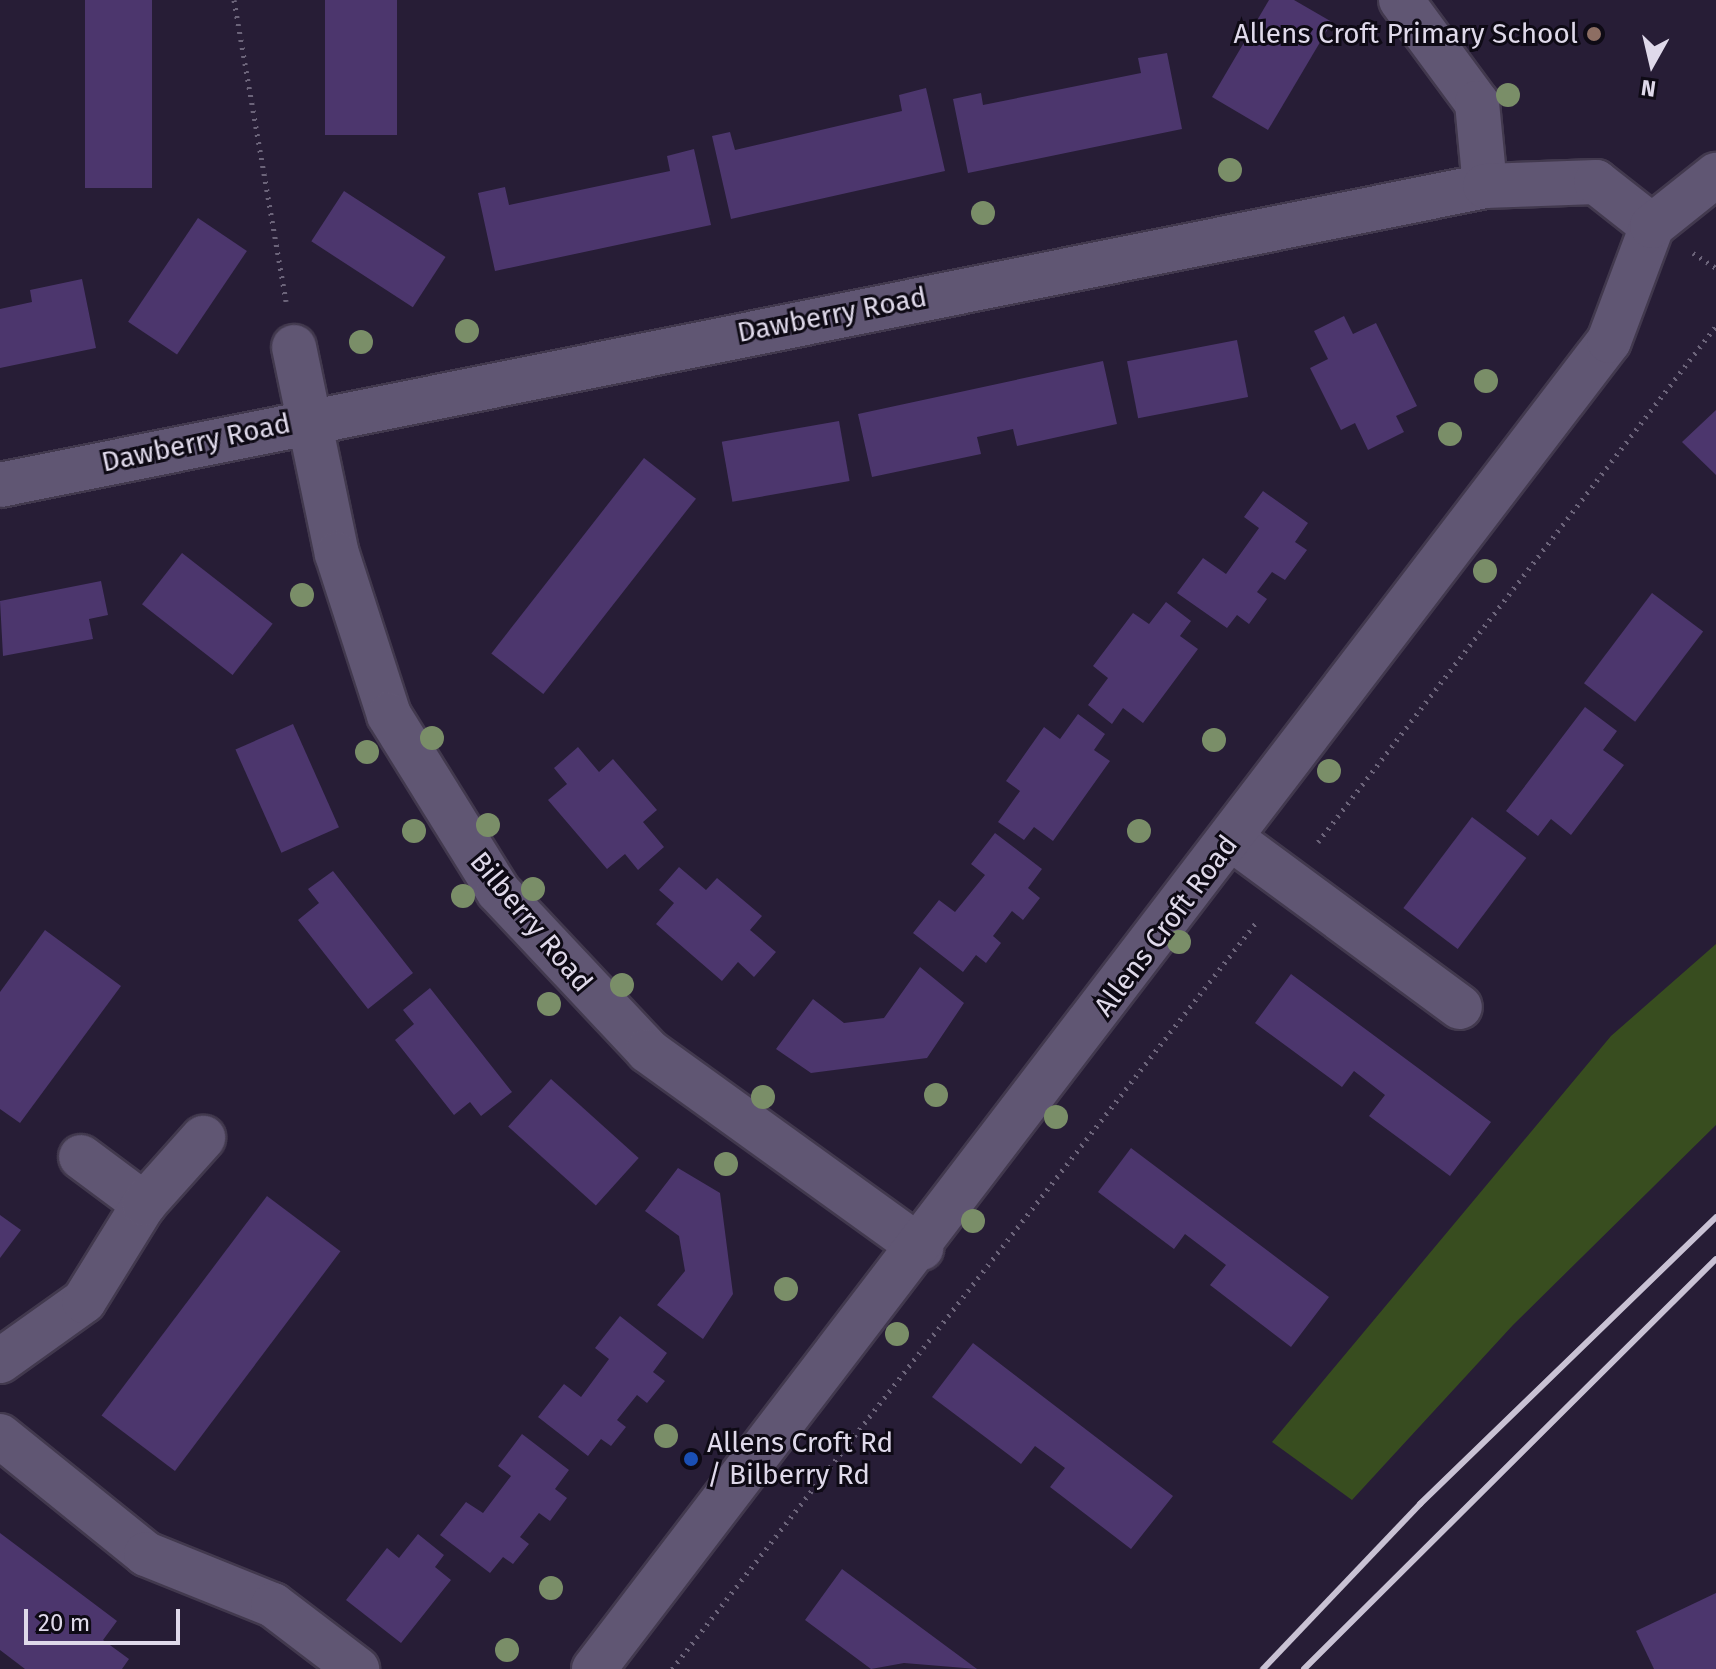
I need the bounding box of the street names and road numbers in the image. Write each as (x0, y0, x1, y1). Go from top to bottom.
street label: Dawberry Road (734, 280, 930, 350)
street label: Dawberry Road (99, 407, 293, 479)
street label: Allens Croft Road (1087, 829, 1245, 1023)
street label: Bilberry Road (463, 845, 599, 999)

